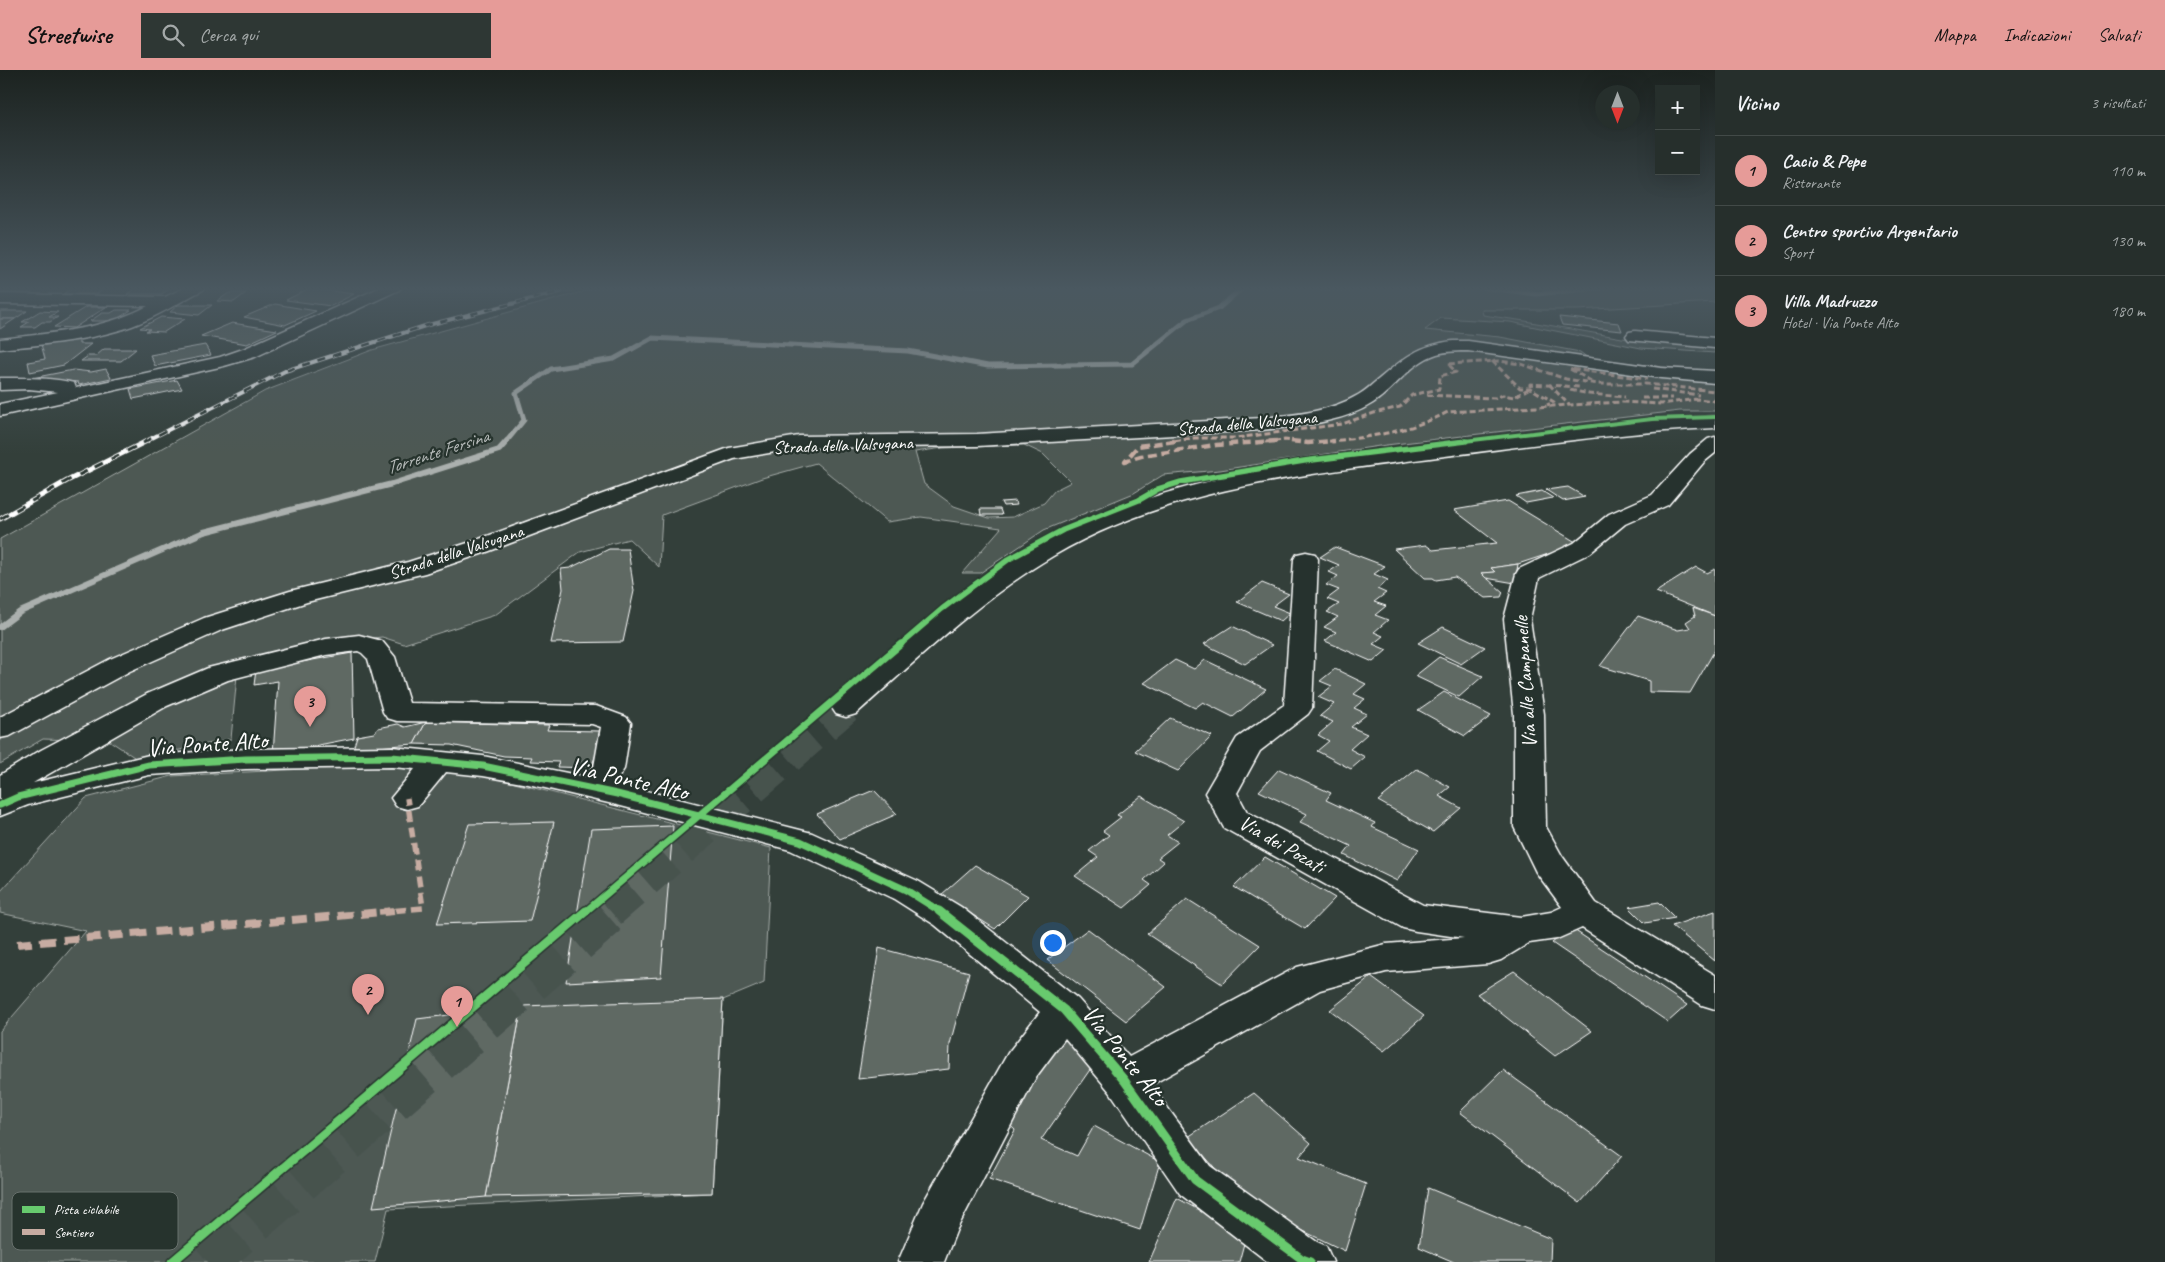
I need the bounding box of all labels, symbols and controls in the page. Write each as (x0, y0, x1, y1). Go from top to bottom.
search box (141, 13, 491, 58)
text: Streetwise (25, 20, 111, 50)
icon: search (159, 21, 187, 49)
text: Cerca qui (199, 23, 258, 47)
text: Mappa (1934, 24, 1976, 46)
text: Indicazioni (2004, 24, 2070, 46)
text: Salvati (2098, 24, 2140, 46)
north arrow (1595, 85, 1640, 130)
map controls (1655, 85, 1700, 175)
button: + (1655, 85, 1700, 130)
text: Vicino (1735, 90, 1778, 116)
text: 3 risultati (2091, 93, 2145, 113)
button: − (1655, 130, 1700, 175)
text: Cacio & Pepe (1782, 149, 1865, 173)
text: 1 (1747, 161, 1755, 181)
text: 110 m (2111, 161, 2145, 181)
text: Ristorante (1782, 173, 1840, 193)
text: Centro sportivo Argentario (1782, 219, 1957, 243)
text: 2 (1747, 231, 1755, 251)
text: 130 m (2111, 231, 2145, 251)
text: Sport (1782, 243, 1813, 263)
text: Villa Madruzzo (1782, 289, 1876, 313)
text: 3 (1747, 301, 1755, 321)
text: 180 m (2111, 301, 2145, 321)
text: Hotel · Via Ponte Alto (1782, 313, 1898, 333)
street label: Strada della Valsugana (1176, 406, 1319, 440)
water label: Torrente Fersina (383, 423, 494, 480)
street label: Strada della Valsugana (773, 432, 915, 458)
street label: Strada della Valsugana (386, 519, 528, 584)
street label: Via alle Campanelle (1507, 614, 1543, 749)
pin: 3 (294, 686, 326, 727)
street label: Via Ponte Alto (146, 724, 272, 764)
street label: Via Ponte Alto (566, 750, 694, 809)
street label: Via dei Pozati (1235, 809, 1332, 880)
your location (1040, 930, 1066, 956)
pin: 2 (352, 974, 384, 1015)
pin: 1 (441, 986, 473, 1027)
street label: Via Ponte Alto (1075, 999, 1178, 1115)
legend (12, 1192, 178, 1250)
text: Pista ciclabile (54, 1201, 120, 1218)
text: Sentiero (54, 1224, 94, 1241)

